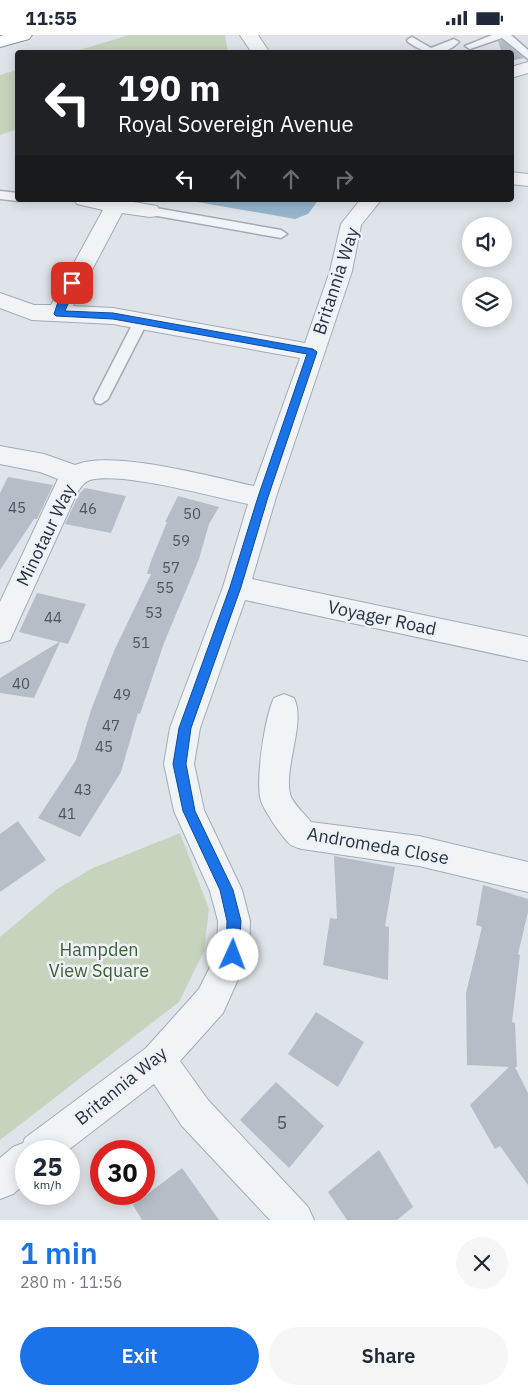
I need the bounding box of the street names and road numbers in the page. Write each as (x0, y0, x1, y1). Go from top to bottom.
street label: Britannia Way (307, 224, 364, 338)
street label: Minotaur Way (11, 480, 80, 590)
street label: Voyager Road (326, 595, 438, 640)
street label: Andromeda Close (305, 822, 451, 869)
street label: Britannia Way (70, 1041, 171, 1130)

